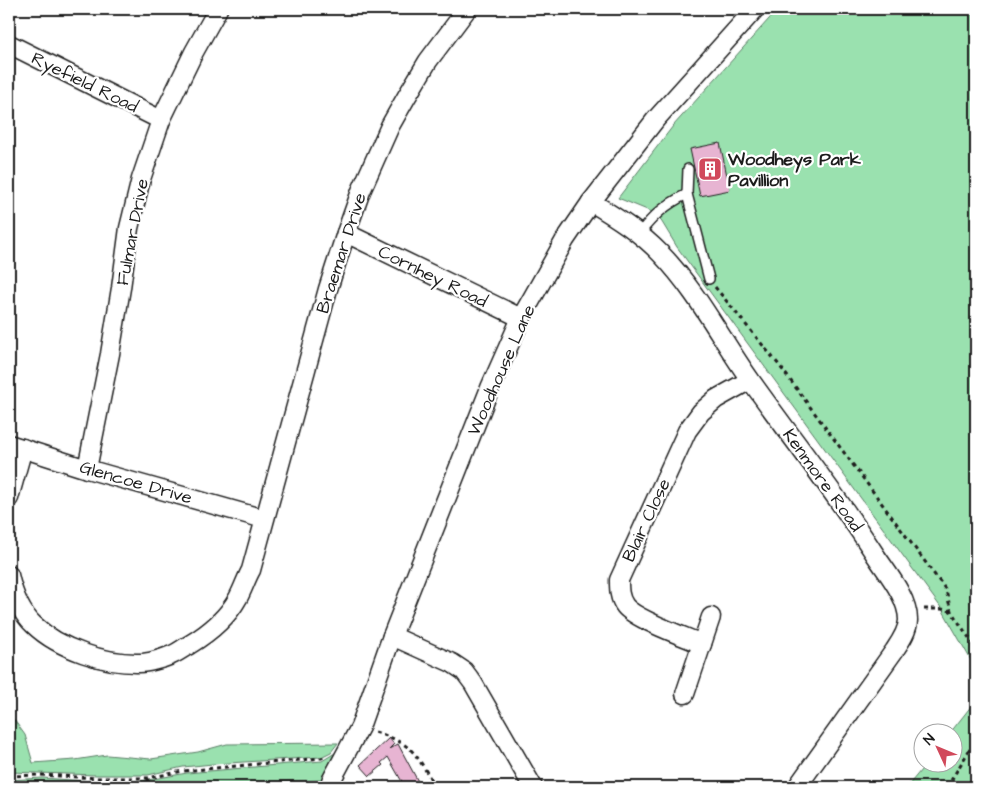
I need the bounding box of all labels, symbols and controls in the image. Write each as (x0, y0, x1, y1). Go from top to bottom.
street label: Ryefield Road (27, 46, 142, 120)
place label: Woodheys Park Pavillion (727, 147, 862, 193)
building icon: Woodheys Park Pavillion (697, 156, 723, 182)
street label: Fulmar Drive (110, 176, 155, 288)
street label: Braemar Drive (310, 189, 373, 317)
street label: Cornhey Road (373, 239, 492, 315)
street label: Woodhouse Lane (461, 301, 542, 440)
street label: Kenmore Road (777, 424, 869, 537)
street label: Glencoe Drive (77, 454, 195, 511)
street label: Blair Close (616, 474, 677, 566)
north arrow (912, 724, 962, 774)
text: N (919, 729, 940, 750)

